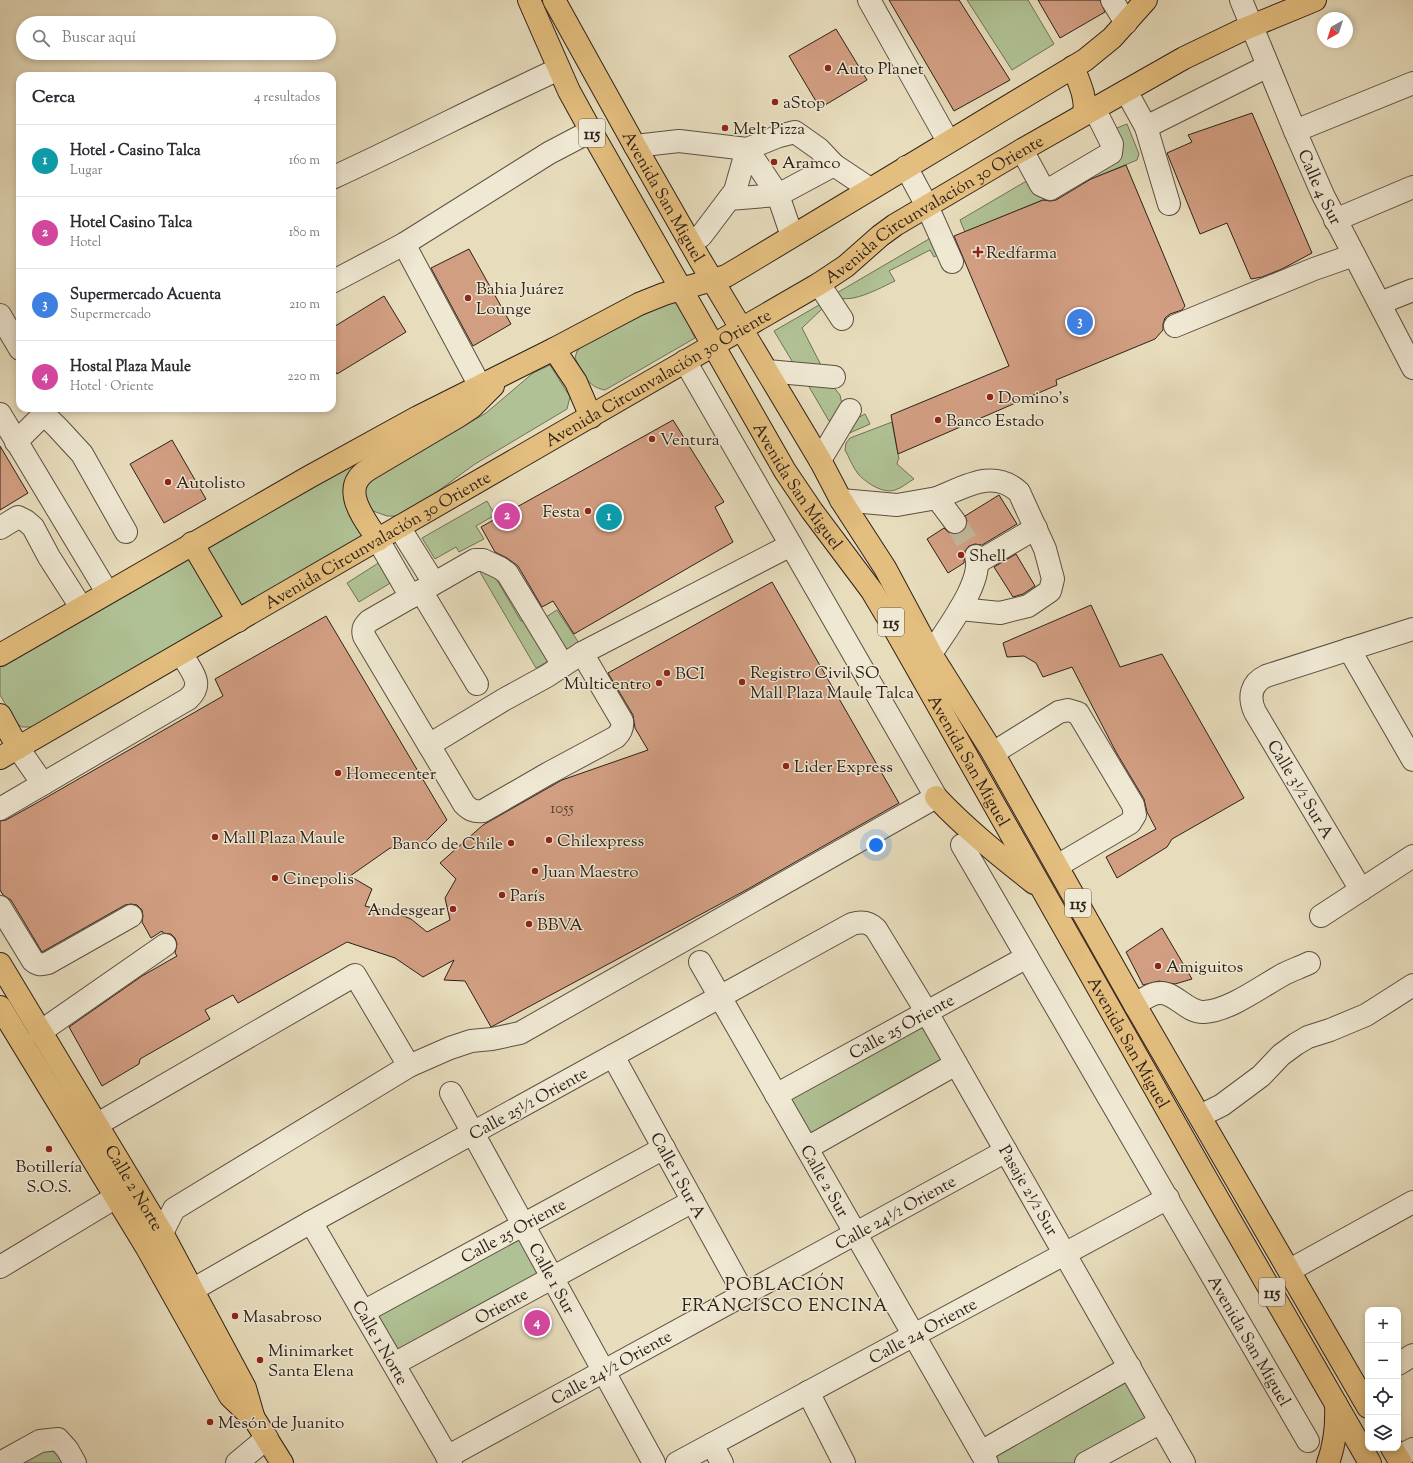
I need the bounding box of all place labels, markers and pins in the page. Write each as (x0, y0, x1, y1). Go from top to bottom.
place label: Auto Planet (836, 58, 924, 82)
marker: Auto Planet (823, 63, 833, 73)
place label: aStop (783, 92, 825, 116)
marker: aStop (770, 97, 780, 107)
place label: Melt Pizza (733, 118, 805, 142)
marker: Melt Pizza (720, 123, 730, 133)
place label: Aramco (782, 152, 841, 176)
marker: Aramco (769, 157, 779, 167)
place label: Redfarma (986, 242, 1057, 266)
marker: Redfarma (973, 247, 983, 257)
place label: Bahia Juárez Lounge (476, 278, 564, 322)
marker: Bahia Juárez Lounge (463, 293, 473, 303)
pin: 3 (1067, 307, 1093, 337)
place label: Domino's (998, 387, 1069, 411)
marker: Domino's (985, 392, 995, 402)
place label: Banco Estado (946, 410, 1044, 434)
marker: Banco Estado (933, 415, 943, 425)
place label: Ventura (660, 429, 720, 453)
marker: Ventura (647, 434, 657, 444)
place label: Autolisto (176, 472, 245, 496)
marker: Autolisto (163, 477, 173, 487)
pin: 2 (494, 501, 520, 531)
place label: Festa (543, 501, 580, 525)
pin: 1 (596, 502, 622, 532)
marker: Festa (583, 506, 593, 516)
place label: Shell (969, 545, 1007, 569)
marker: Shell (956, 550, 966, 560)
place label: Registro Civil SO Mall Plaza Maule Talca (750, 662, 914, 706)
place label: BCI (675, 663, 705, 687)
marker: BCI (662, 668, 672, 678)
place label: Multicentro (564, 673, 651, 697)
marker: Registro Civil SO Mall Plaza Maule Talca (737, 677, 747, 687)
marker: Multicentro (654, 678, 664, 688)
place label: Lider Express (794, 756, 893, 780)
marker: Lider Express (781, 761, 791, 771)
place label: Homecenter (346, 763, 437, 787)
marker: Homecenter (333, 768, 343, 778)
place label: Mall Plaza Maule (223, 827, 345, 851)
place label: Chilexpress (557, 830, 644, 854)
marker: Mall Plaza Maule (210, 832, 220, 842)
place label: Banco de Chile (392, 833, 503, 857)
marker: Chilexpress (544, 835, 554, 845)
marker: Banco de Chile (506, 838, 516, 848)
place label: Juan Maestro (542, 861, 639, 885)
marker: Juan Maestro (530, 866, 540, 876)
place label: Cinepolis (283, 868, 354, 892)
marker: Cinepolis (270, 873, 280, 883)
place label: París (510, 885, 545, 909)
marker: París (497, 890, 507, 900)
place label: Andesgear (367, 899, 446, 923)
marker: Andesgear (448, 904, 458, 914)
place label: BBVA (537, 914, 583, 938)
marker: BBVA (524, 919, 534, 929)
place label: Amiguitos (1166, 956, 1244, 980)
marker: Amiguitos (1153, 961, 1163, 971)
marker: Botillería S.O.S. (44, 1144, 54, 1154)
place label: Botillería S.O.S. (16, 1156, 83, 1200)
place label: Masabroso (243, 1306, 322, 1330)
pin: 4 (524, 1308, 550, 1338)
marker: Masabroso (230, 1311, 240, 1321)
place label: Minimarket Santa Elena (268, 1340, 354, 1384)
marker: Minimarket Santa Elena (255, 1355, 265, 1365)
place label: Mesón de Juanito (218, 1412, 344, 1436)
marker: Mesón de Juanito (205, 1417, 215, 1427)

